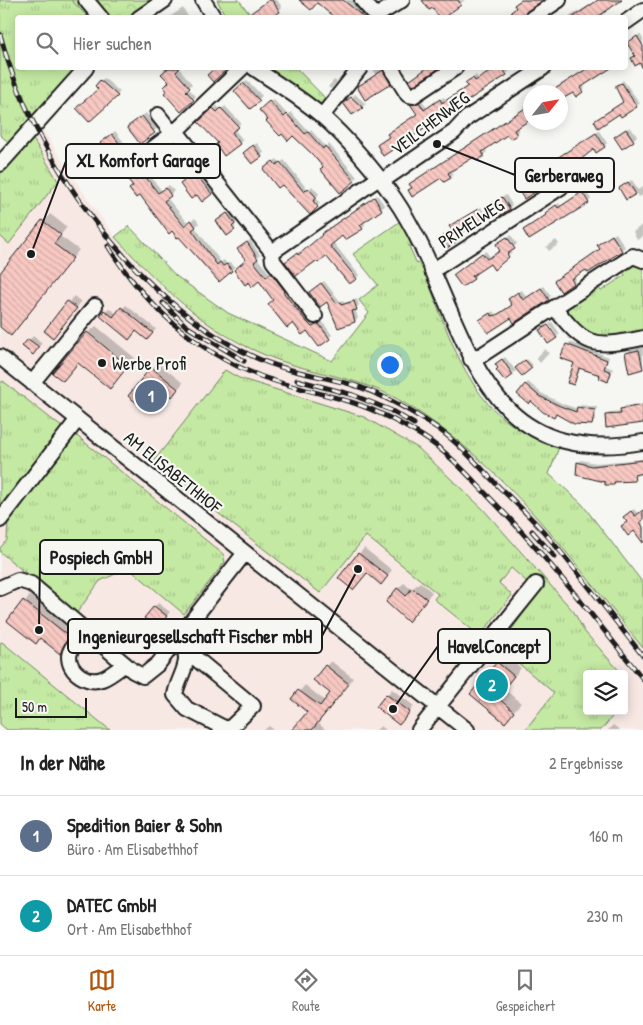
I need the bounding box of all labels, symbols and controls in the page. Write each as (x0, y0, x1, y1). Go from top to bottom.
search box (15, 15, 628, 70)
icon: search (33, 29, 61, 57)
text: Hier suchen (73, 30, 152, 56)
street label: VEILCHENWEG (386, 85, 475, 161)
north arrow (523, 85, 568, 130)
callout: XL Komfort Garage (66, 144, 220, 178)
text: XL Komfort Garage (76, 147, 210, 174)
callout: Gerberaweg (515, 158, 614, 192)
text: Gerberaweg (525, 162, 604, 189)
street label: PRIMELWEG (433, 192, 509, 254)
place label: Werbe Profi (112, 351, 187, 376)
your location (377, 352, 403, 378)
marker: Werbe Profi (96, 357, 108, 369)
pin: 1 (135, 377, 167, 415)
street label: AM ELISABETHHOF (119, 425, 228, 520)
callout: Pospiech GmbH (40, 540, 163, 574)
text: Pospiech GmbH (50, 544, 152, 571)
callout: Ingenieurgesellschaft Fischer mbH (68, 619, 322, 653)
text: Ingenieurgesellschaft Fischer mbH (78, 623, 312, 650)
callout: HavelConcept (438, 629, 550, 663)
text: HavelConcept (448, 633, 542, 660)
pin: 2 (476, 666, 508, 704)
map controls (583, 670, 628, 715)
button: layers (583, 670, 628, 715)
scale bar (15, 695, 88, 718)
text: 50 m (22, 697, 47, 716)
text: In der Nähe (20, 748, 105, 777)
text: 2 Ergebnisse (549, 752, 623, 774)
text: Spedition Baier & Sohn (67, 812, 222, 838)
text: 1 (33, 825, 39, 847)
text: 160 m (589, 825, 623, 847)
text: Büro · Am Elisabethhof (67, 838, 199, 860)
text: DATEC GmbH (67, 892, 156, 918)
text: 2 (32, 905, 40, 927)
text: 230 m (587, 905, 623, 927)
text: Ort · Am Elisabethhof (67, 918, 192, 940)
tab: Karte (88, 966, 116, 1015)
tab: Route (292, 966, 320, 1015)
tab: Gespeichert (496, 966, 555, 1015)

